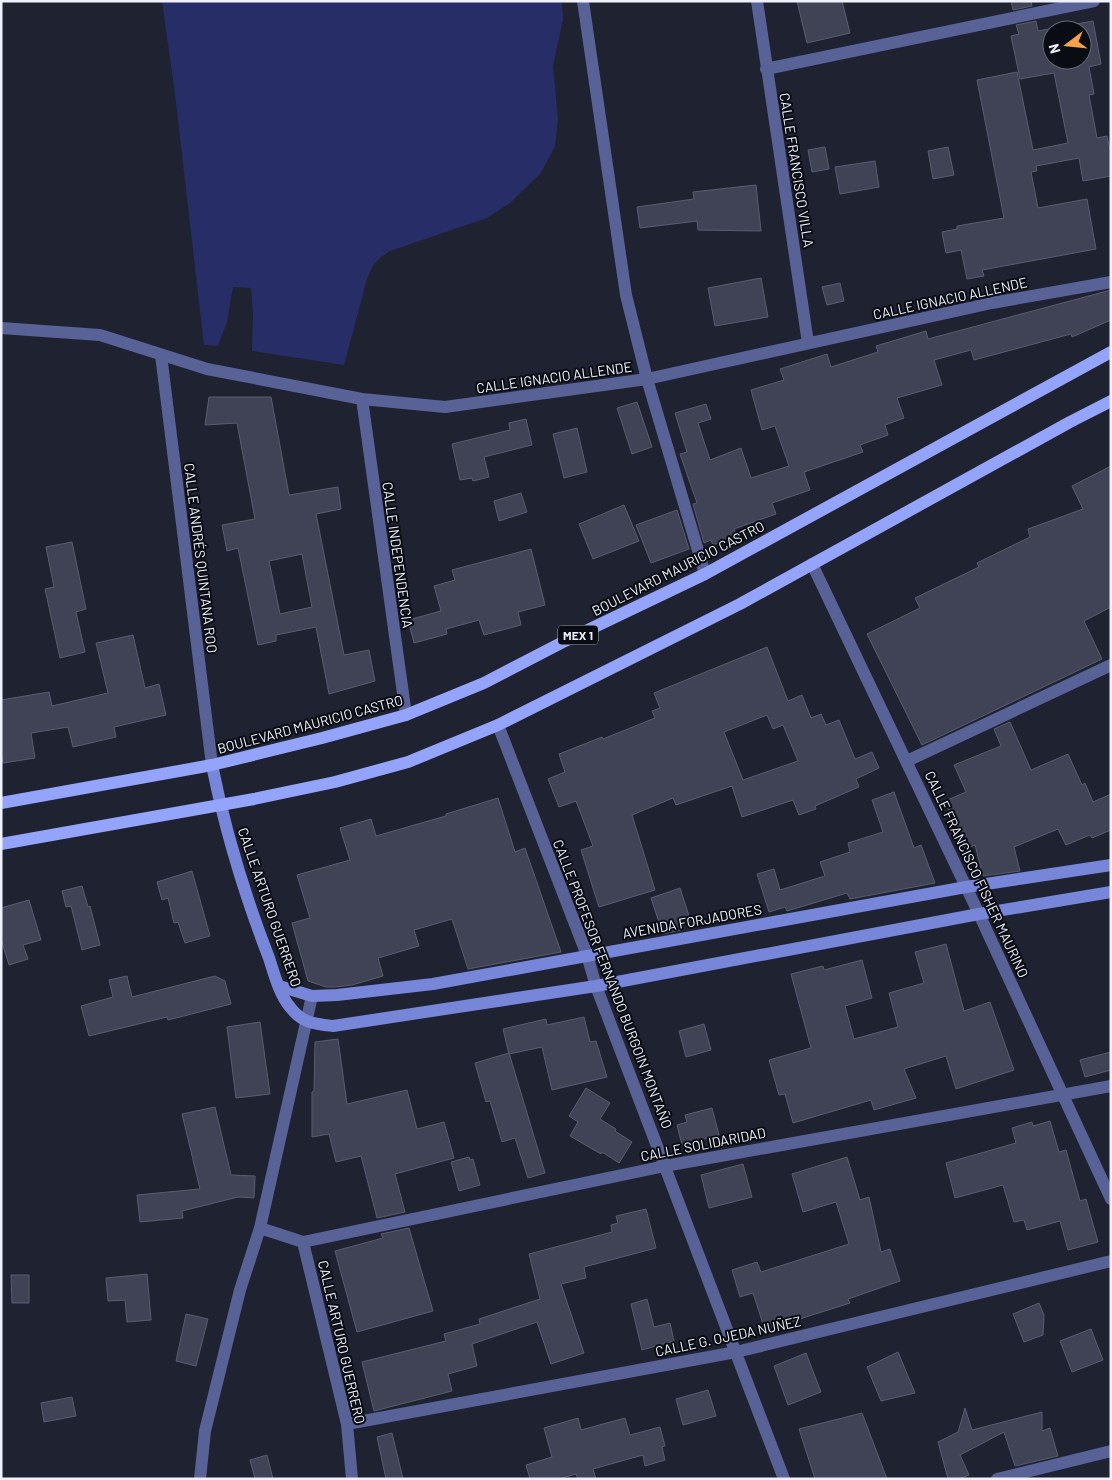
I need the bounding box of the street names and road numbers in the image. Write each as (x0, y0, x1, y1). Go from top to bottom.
street label: CALLE FRANCISCO VILLA (776, 91, 818, 249)
street label: CALLE IGNACIO ALLENDE (871, 273, 1029, 323)
street label: CALLE IGNACIO ALLENDE (475, 358, 633, 396)
street label: CALLE ANDRÉS QUINTANA ROO (181, 462, 221, 654)
street label: CALLE INDEPENDENCIA (379, 481, 417, 630)
street label: BOULEVARD MAURICIO CASTRO (589, 517, 767, 619)
road number: MEX 1 (558, 626, 598, 644)
street label: BOULEVARD MAURICIO CASTRO (215, 691, 405, 757)
street label: CALLE FRANCISCO FISHER MAURINO (922, 768, 1032, 980)
street label: CALLE ARTURO GUERRERO (235, 825, 305, 989)
street label: CALLE PROFESOR FERNANDO BURGOIN MONTAÑO (550, 837, 676, 1131)
street label: AVENIDA FORJADORES (621, 900, 763, 942)
street label: CALLE SOLIDARIDAD (639, 1124, 767, 1164)
street label: CALLE ARTURO GUERRERO (315, 1259, 369, 1425)
street label: CALLE G. OJEDA NUÑEZ (654, 1312, 802, 1360)

